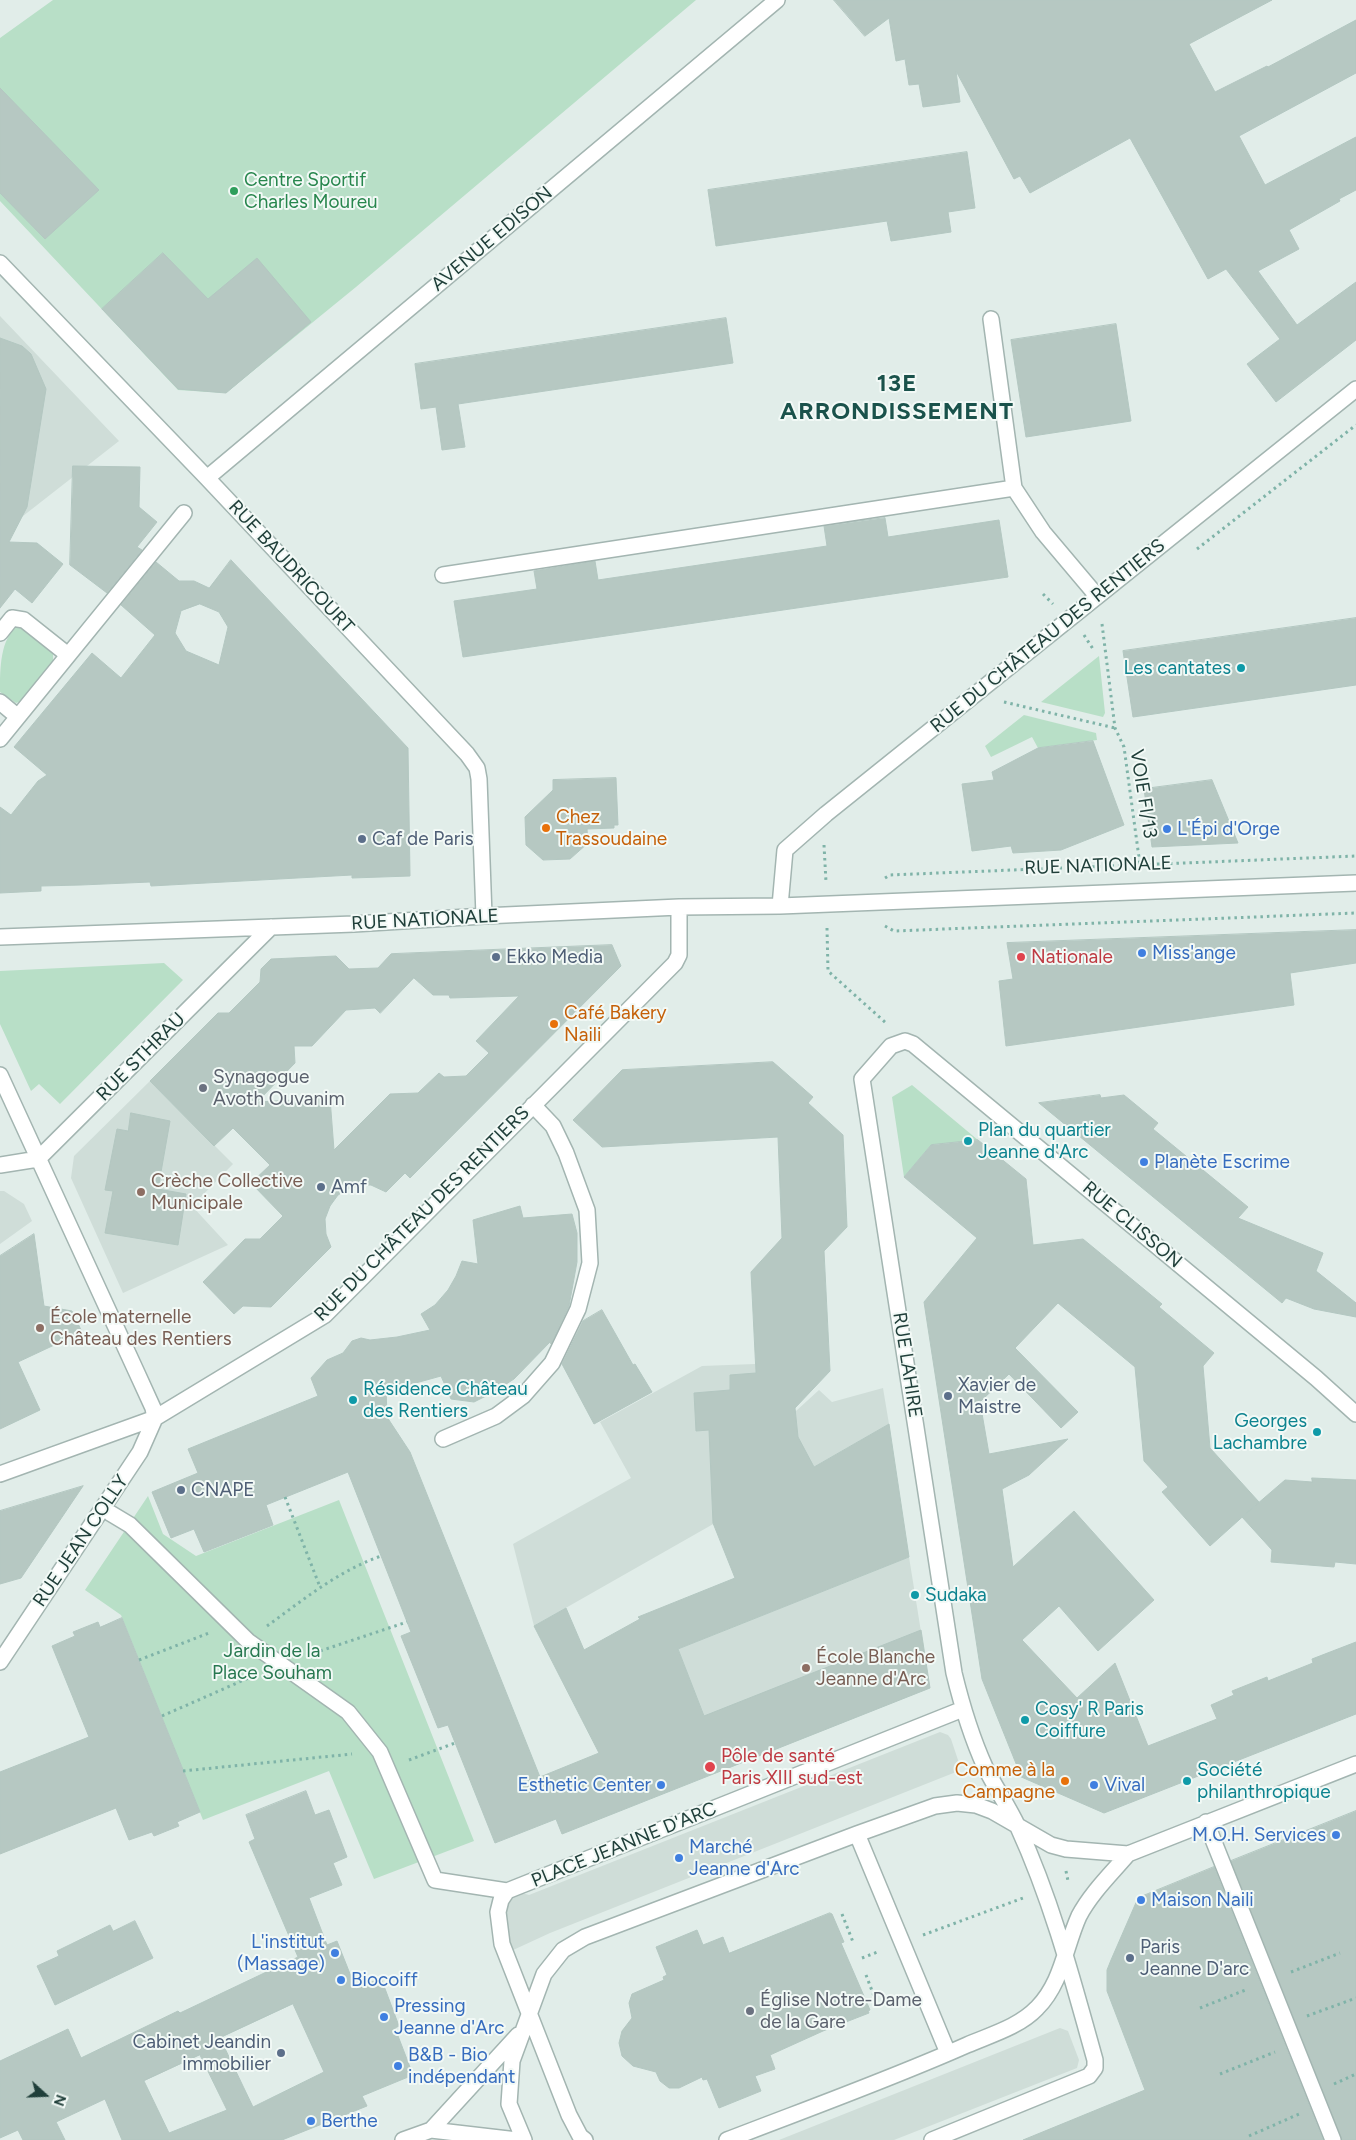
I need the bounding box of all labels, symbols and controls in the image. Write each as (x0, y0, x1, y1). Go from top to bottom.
place label: Centre Sportif Charles Moureu (244, 169, 378, 213)
street label: AVENUE EDISON (427, 182, 557, 296)
marker: Centre Sportif Charles Moureu (228, 185, 240, 197)
district label: 13E ARRONDISSEMENT (778, 370, 1016, 426)
street label: RUE BAUDRICOURT (224, 496, 358, 638)
street label: RUE DU CHÂTEAU DES RENTIERS (926, 534, 1170, 738)
place label: Les cantates (1123, 657, 1231, 679)
marker: Les cantates (1235, 662, 1247, 674)
street label: VOIE FI/13 (1125, 748, 1161, 840)
place label: Chez Trassoudaine (556, 806, 667, 850)
place label: L'Épi d'Orge (1177, 818, 1280, 840)
marker: Chez Trassoudaine (540, 822, 552, 834)
marker: L'Épi d'Orge (1161, 823, 1173, 835)
place label: Caf de Paris (372, 828, 473, 850)
marker: Caf de Paris (356, 833, 368, 845)
street label: RUE NATIONALE (1024, 852, 1172, 880)
street label: RUE NATIONALE (351, 905, 499, 935)
place label: Miss'ange (1152, 942, 1236, 964)
place label: Ekko Media (506, 946, 603, 968)
place label: Nationale (1031, 946, 1113, 968)
marker: Miss'ange (1136, 947, 1148, 959)
marker: Ekko Media (490, 951, 502, 963)
marker: Nationale (1015, 951, 1027, 963)
place label: Café Bakery Naili (564, 1002, 667, 1046)
street label: RUE STHRAU (92, 1008, 190, 1106)
marker: Café Bakery Naili (548, 1018, 560, 1030)
place label: Synagogue Avoth Ouvanim (213, 1066, 345, 1110)
marker: Synagogue Avoth Ouvanim (197, 1082, 209, 1094)
street label: RUE DU CHÂTEAU DES RENTIERS (310, 1102, 534, 1326)
place label: Plan du quartier Jeanne d'Arc (978, 1119, 1111, 1163)
marker: Plan du quartier Jeanne d'Arc (962, 1135, 974, 1147)
place label: Planète Escrime (1154, 1151, 1290, 1173)
marker: Planète Escrime (1138, 1156, 1150, 1168)
place label: Crèche Collective Municipale (151, 1170, 303, 1214)
place label: Amf (331, 1176, 367, 1198)
street label: RUE CLISSON (1078, 1177, 1186, 1273)
marker: Amf (315, 1181, 327, 1193)
marker: Crèche Collective Municipale (135, 1186, 147, 1198)
place label: École maternelle Château des Rentiers (50, 1306, 232, 1350)
street label: RUE LAHIRE (887, 1311, 927, 1419)
marker: École maternelle Château des Rentiers (34, 1322, 46, 1334)
place label: Xavier de Maistre (958, 1374, 1036, 1418)
place label: Résidence Château des Rentiers (363, 1378, 528, 1422)
marker: Xavier de Maistre (942, 1390, 954, 1402)
marker: Résidence Château des Rentiers (347, 1394, 359, 1406)
place label: Georges Lachambre (1213, 1410, 1307, 1454)
marker: Georges Lachambre (1311, 1426, 1323, 1438)
street label: RUE JEAN COLLY (28, 1471, 134, 1611)
place label: CNAPE (191, 1479, 255, 1501)
marker: CNAPE (175, 1484, 187, 1496)
place label: Sudaka (925, 1584, 987, 1606)
marker: Sudaka (909, 1589, 921, 1601)
park label: Jardin de la Place Souham (212, 1640, 332, 1684)
place label: École Blanche Jeanne d'Arc (816, 1646, 935, 1690)
marker: École Blanche Jeanne d'Arc (800, 1662, 812, 1674)
place label: Cosy' R Paris Coiffure (1035, 1698, 1144, 1742)
marker: Cosy' R Paris Coiffure (1019, 1714, 1031, 1726)
place label: Pôle de santé Paris XIII sud-est (721, 1745, 863, 1789)
place label: Comme à la Campagne (955, 1759, 1055, 1803)
place label: Société philanthropique (1197, 1759, 1331, 1803)
marker: Pôle de santé Paris XIII sud-est (703, 1760, 717, 1774)
place label: Esthetic Center (518, 1774, 651, 1796)
place label: Vival (1104, 1774, 1145, 1796)
marker: Comme à la Campagne (1059, 1775, 1071, 1787)
marker: Société philanthropique (1181, 1775, 1193, 1787)
marker: Esthetic Center (655, 1779, 667, 1791)
marker: Vival (1088, 1779, 1100, 1791)
street label: PLACE JEANNE D'ARC (528, 1797, 720, 1893)
place label: M.O.H. Services (1192, 1824, 1326, 1846)
marker: M.O.H. Services (1330, 1829, 1342, 1841)
place label: Marché Jeanne d'Arc (689, 1836, 800, 1880)
marker: Marché Jeanne d'Arc (673, 1852, 685, 1864)
place label: Maison Naili (1151, 1889, 1254, 1911)
marker: Maison Naili (1135, 1894, 1147, 1906)
place label: L'institut (Massage) (237, 1931, 325, 1975)
place label: Paris Jeanne D'arc (1140, 1936, 1249, 1980)
marker: L'institut (Massage) (329, 1947, 341, 1959)
marker: Paris Jeanne D'arc (1124, 1952, 1136, 1964)
place label: Biocoiff (351, 1969, 418, 1991)
marker: Biocoiff (335, 1974, 347, 1986)
place label: Église Notre-Dame de la Gare (760, 1989, 922, 2033)
place label: Pressing Jeanne d'Arc (394, 1995, 505, 2039)
marker: Église Notre-Dame de la Gare (744, 2005, 756, 2017)
marker: Pressing Jeanne d'Arc (378, 2011, 390, 2023)
place label: Cabinet Jeandin immobilier (133, 2031, 271, 2075)
place label: B&B - Bio indépendant (408, 2044, 515, 2088)
marker: Cabinet Jeandin immobilier (275, 2047, 287, 2059)
marker: B&B - Bio indépendant (392, 2060, 404, 2072)
north arrow (20, 2070, 70, 2120)
text: N (50, 2092, 69, 2108)
place label: Berthe (321, 2110, 378, 2132)
marker: Berthe (305, 2115, 317, 2127)

